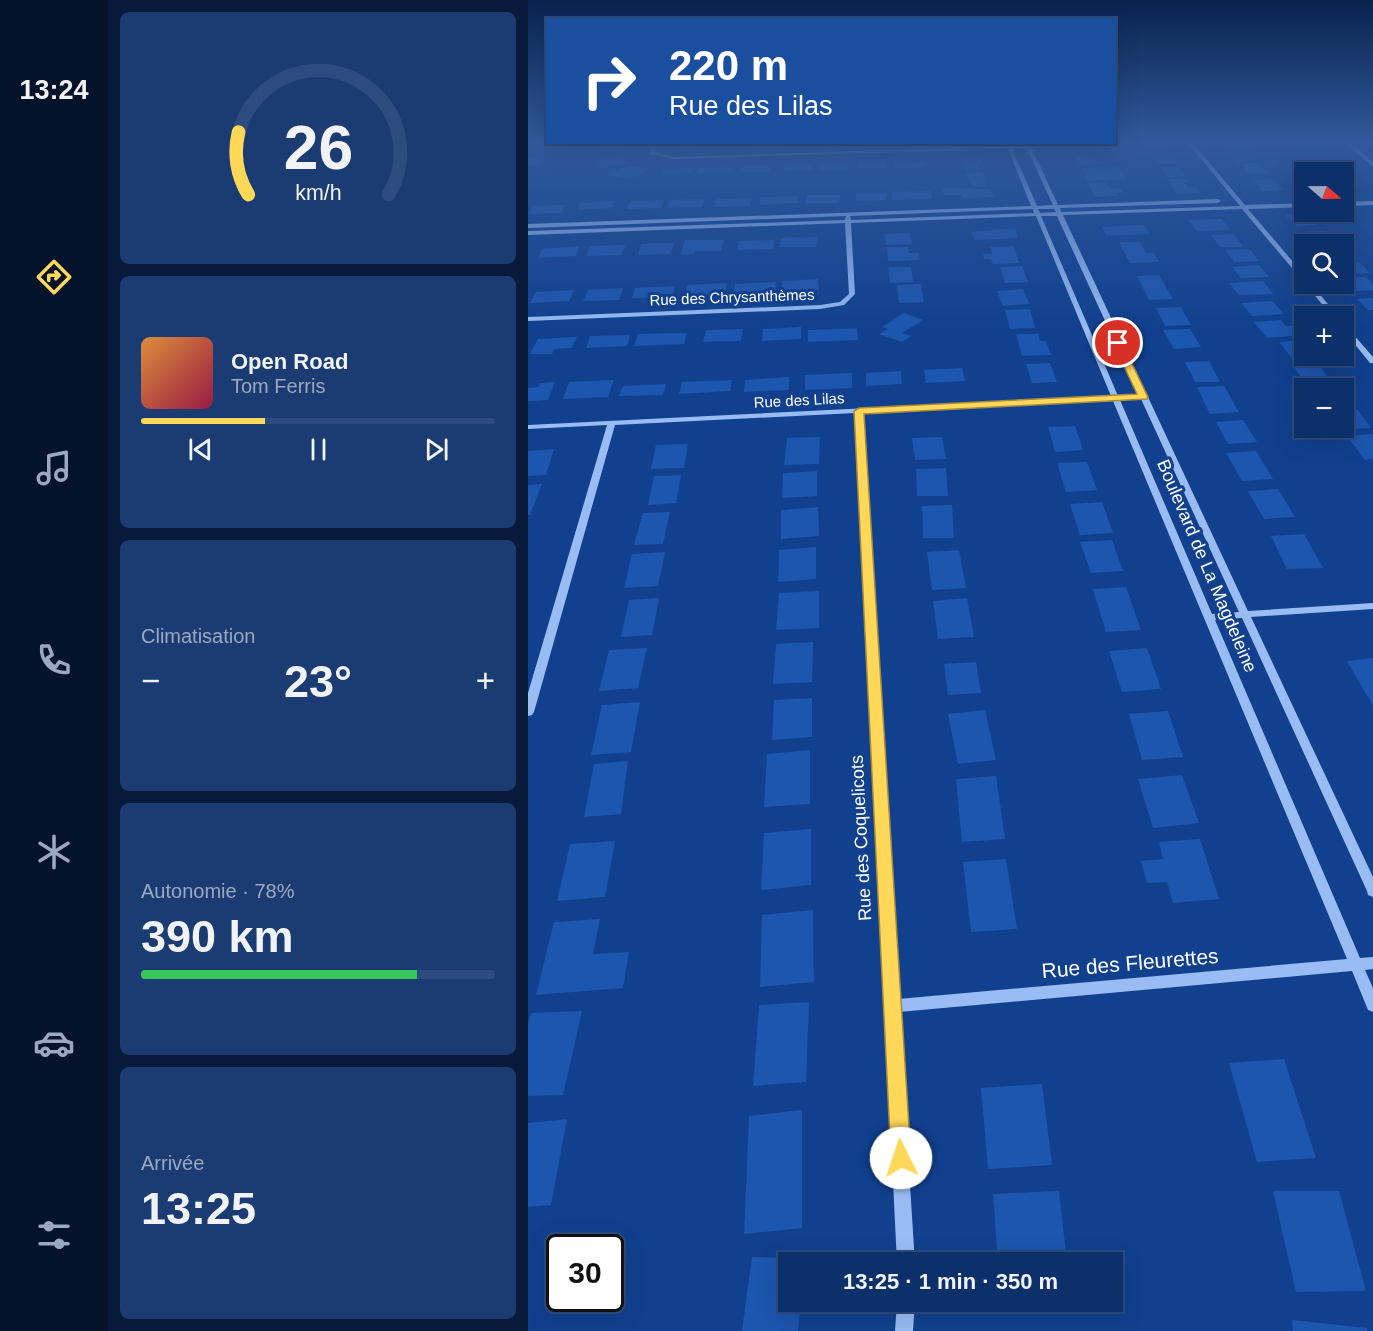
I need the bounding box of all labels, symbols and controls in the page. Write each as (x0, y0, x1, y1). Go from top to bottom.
icon: right (570, 42, 648, 120)
text: 220 m (669, 42, 788, 89)
text: 13:24 (19, 75, 89, 105)
text: Rue des Lilas (669, 91, 833, 121)
text: 26 (283, 113, 353, 182)
north arrow (1294, 162, 1354, 222)
map controls (1294, 162, 1354, 438)
text: km/h (295, 181, 341, 205)
button: search (1294, 234, 1354, 294)
icon: directions (33, 256, 75, 298)
street label: Rue des Chrysanthèmes (649, 286, 815, 308)
button: + (1294, 306, 1354, 366)
pin (1092, 317, 1143, 368)
icon: arrive (1101, 326, 1134, 359)
text: Open Road (231, 349, 348, 374)
text: Tom Ferris (231, 375, 325, 397)
button: − (1294, 378, 1354, 438)
street label: Rue des Lilas (753, 389, 845, 411)
icon: previous (184, 433, 217, 466)
icon: pause (302, 433, 335, 466)
icon: next (420, 433, 453, 466)
icon: music (33, 447, 75, 489)
street label: Boulevard de La Magdeleine (1153, 457, 1261, 675)
text: Climatisation (141, 625, 255, 647)
icon: phone (33, 639, 75, 681)
text: 23° (284, 656, 352, 707)
text: − (141, 662, 160, 699)
text: + (476, 662, 495, 699)
street label: Rue des Coquelicots (847, 755, 875, 921)
icon: climate (33, 831, 75, 873)
text: Autonomie · 78% (141, 880, 294, 902)
text: 390 km (141, 911, 294, 962)
street label: Rue des Fleurettes (1041, 944, 1219, 982)
icon: car (33, 1022, 75, 1064)
position arrow (869, 1126, 933, 1190)
text: Arrivée (141, 1152, 204, 1174)
text: 13:25 (141, 1183, 256, 1234)
icon: filters (33, 1214, 75, 1256)
speed limit sign: 30 (546, 1234, 624, 1312)
text: 13:25 · 1 min · 350 m (843, 1269, 1058, 1294)

